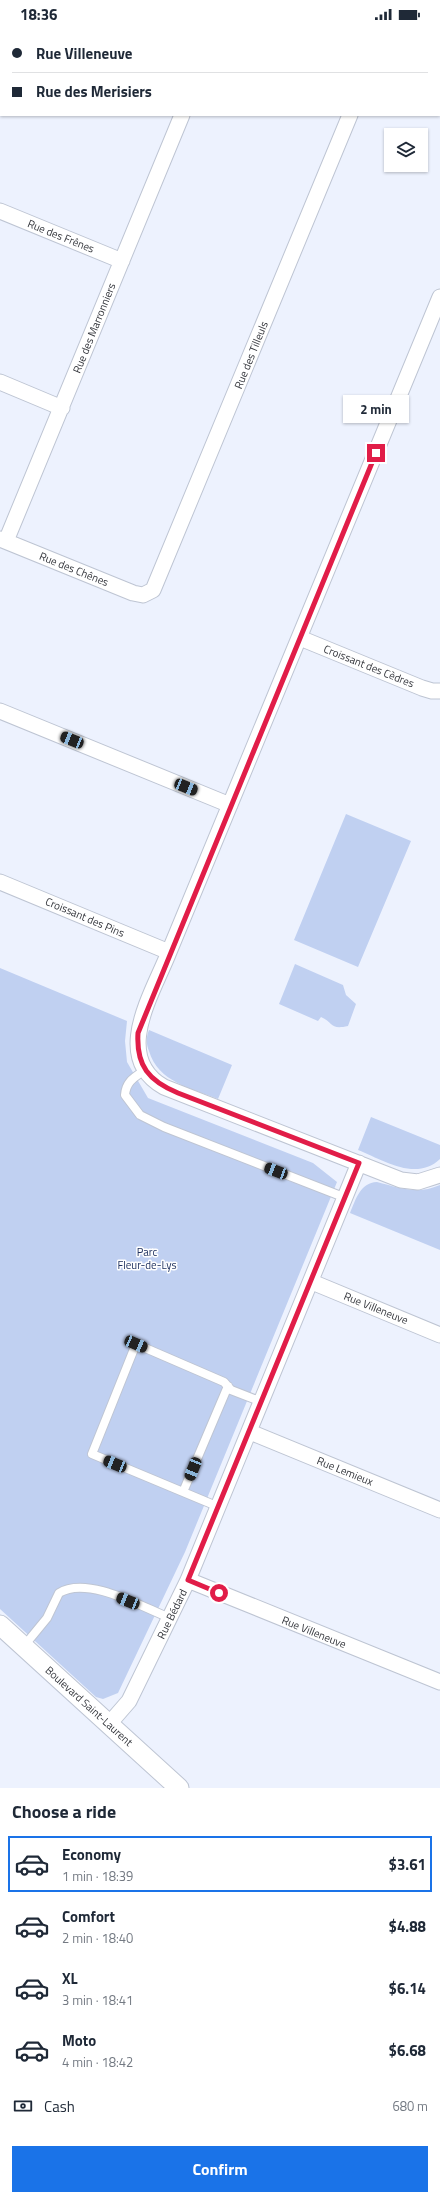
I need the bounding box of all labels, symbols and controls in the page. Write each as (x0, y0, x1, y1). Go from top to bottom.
text: 18:36 (20, 3, 57, 26)
text: Rue Villeneuve (36, 42, 132, 65)
text: Rue des Merisiers (36, 80, 152, 103)
map controls (384, 128, 428, 172)
button: layers (384, 128, 428, 172)
street label: Rue des Frênes (25, 215, 97, 257)
street label: Rue des Marronniers (69, 280, 119, 376)
street label: Rue des Tilleuls (230, 319, 272, 391)
callout: 2 min (343, 395, 409, 423)
text: 2 min (360, 399, 392, 419)
route end (367, 444, 385, 462)
street label: Rue des Chênes (37, 548, 111, 590)
street label: Croissant des Cèdres (321, 641, 417, 691)
car (59, 730, 85, 750)
car (173, 777, 199, 797)
street label: Croissant des Pins (43, 893, 127, 941)
car (263, 1161, 289, 1181)
park label: Parc Fleur-de-Lys (117, 1244, 177, 1273)
street label: Rue Villeneuve (341, 1288, 411, 1328)
car (123, 1334, 149, 1354)
street label: Rue Lemieux (315, 1452, 376, 1490)
car (102, 1454, 128, 1474)
car (183, 1456, 203, 1482)
route start (210, 1584, 228, 1602)
street label: Rue Bédard (153, 1586, 191, 1642)
car (115, 1591, 141, 1611)
street label: Rue Villeneuve (279, 1612, 349, 1652)
street label: Boulevard Saint-Laurent (42, 1662, 136, 1750)
text: Choose a ride (12, 1798, 116, 1825)
text: Economy (62, 1843, 121, 1866)
icon: car (14, 1846, 50, 1882)
text: $3.61 (389, 1853, 426, 1876)
text: 1 min · 18:39 (62, 1866, 133, 1886)
text: Comfort (62, 1905, 115, 1928)
icon: car (14, 1908, 50, 1944)
text: $4.88 (389, 1915, 426, 1938)
text: 2 min · 18:40 (62, 1928, 133, 1948)
text: XL (62, 1967, 78, 1990)
icon: car (14, 1970, 50, 2006)
text: $6.14 (389, 1977, 426, 2000)
text: 3 min · 18:41 (62, 1990, 133, 2010)
text: Moto (62, 2029, 96, 2052)
icon: car (14, 2032, 50, 2068)
text: $6.68 (389, 2039, 426, 2062)
text: 4 min · 18:42 (62, 2052, 133, 2072)
icon: cash (12, 2095, 34, 2117)
text: Cash (44, 2095, 75, 2118)
text: 680 m (392, 2096, 428, 2116)
button: Confirm (12, 2146, 428, 2192)

